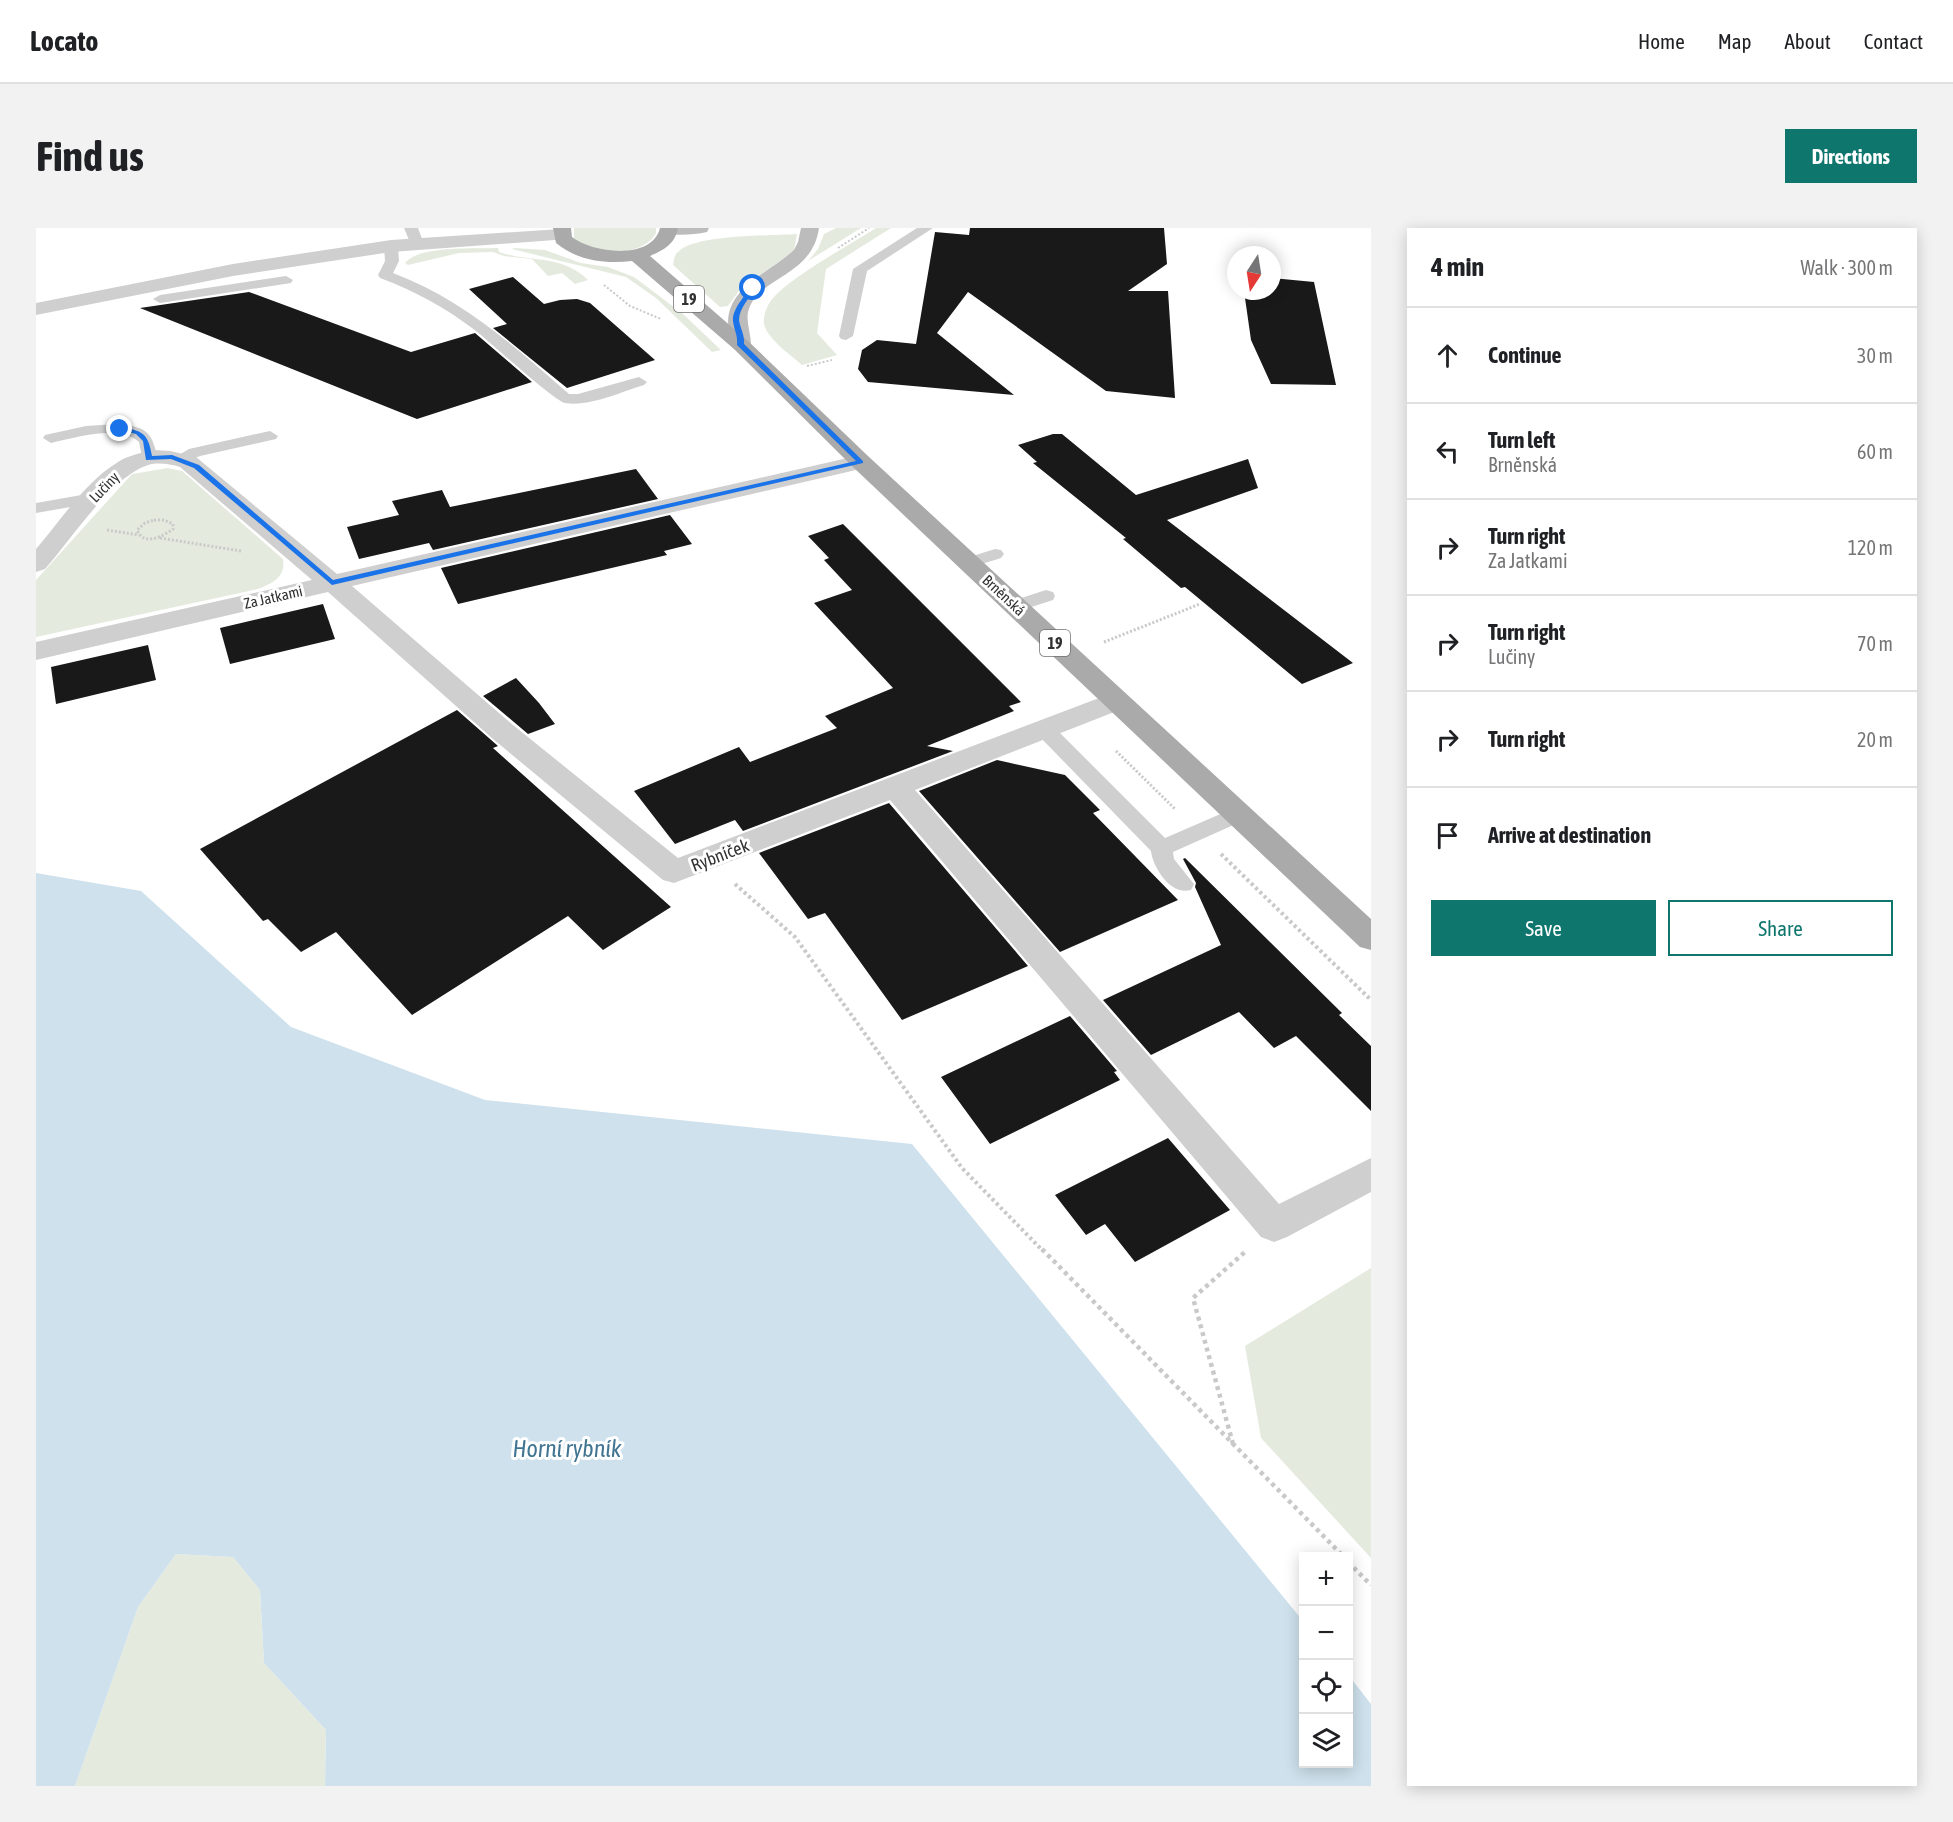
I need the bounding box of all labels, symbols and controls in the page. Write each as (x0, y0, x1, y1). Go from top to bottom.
text: Locato (30, 25, 98, 57)
text: Home (1638, 29, 1685, 53)
text: Map (1718, 29, 1752, 53)
text: About (1785, 29, 1831, 53)
text: Contact (1864, 29, 1923, 53)
button: Directions (1785, 129, 1917, 183)
text: Find us (36, 132, 144, 180)
north arrow (1227, 246, 1281, 300)
text: 4 min (1431, 252, 1484, 282)
text: Walk · 300 m (1801, 256, 1893, 279)
route start (739, 274, 765, 300)
road number: 19 (674, 286, 704, 312)
icon: ahead (1431, 339, 1464, 372)
text: Continue (1488, 342, 1562, 368)
text: 30 m (1857, 344, 1893, 367)
route end (106, 415, 132, 441)
text: Turn left (1488, 427, 1555, 453)
icon: left (1431, 435, 1464, 468)
text: 60 m (1857, 440, 1893, 463)
text: Brněnská (1488, 453, 1557, 476)
street label: Lučiny (86, 468, 122, 506)
text: Turn right (1488, 523, 1565, 549)
icon: right (1431, 531, 1464, 564)
text: 120 m (1848, 536, 1893, 559)
text: Za Jatkami (1488, 549, 1568, 572)
street label: Brněnská (979, 571, 1029, 619)
street label: Za Jatkami (242, 582, 304, 612)
text: Turn right (1488, 619, 1565, 645)
icon: right (1431, 627, 1464, 660)
road number: 19 (1040, 630, 1070, 656)
text: 70 m (1857, 632, 1893, 655)
text: Lučiny (1488, 645, 1535, 668)
icon: right (1431, 723, 1464, 756)
text: Turn right (1488, 726, 1565, 752)
text: 20 m (1857, 728, 1893, 751)
icon: arrive (1431, 819, 1464, 852)
text: Arrive at destination (1488, 822, 1651, 848)
street label: Rybníček (688, 834, 752, 876)
button: Save (1431, 900, 1656, 956)
button: Share (1668, 900, 1893, 956)
water label: Horní rybník (513, 1435, 622, 1462)
map controls (1299, 1552, 1353, 1768)
button: + (1299, 1552, 1353, 1606)
button: − (1299, 1606, 1353, 1660)
button: locate (1299, 1660, 1353, 1714)
button: layers (1299, 1714, 1353, 1768)

